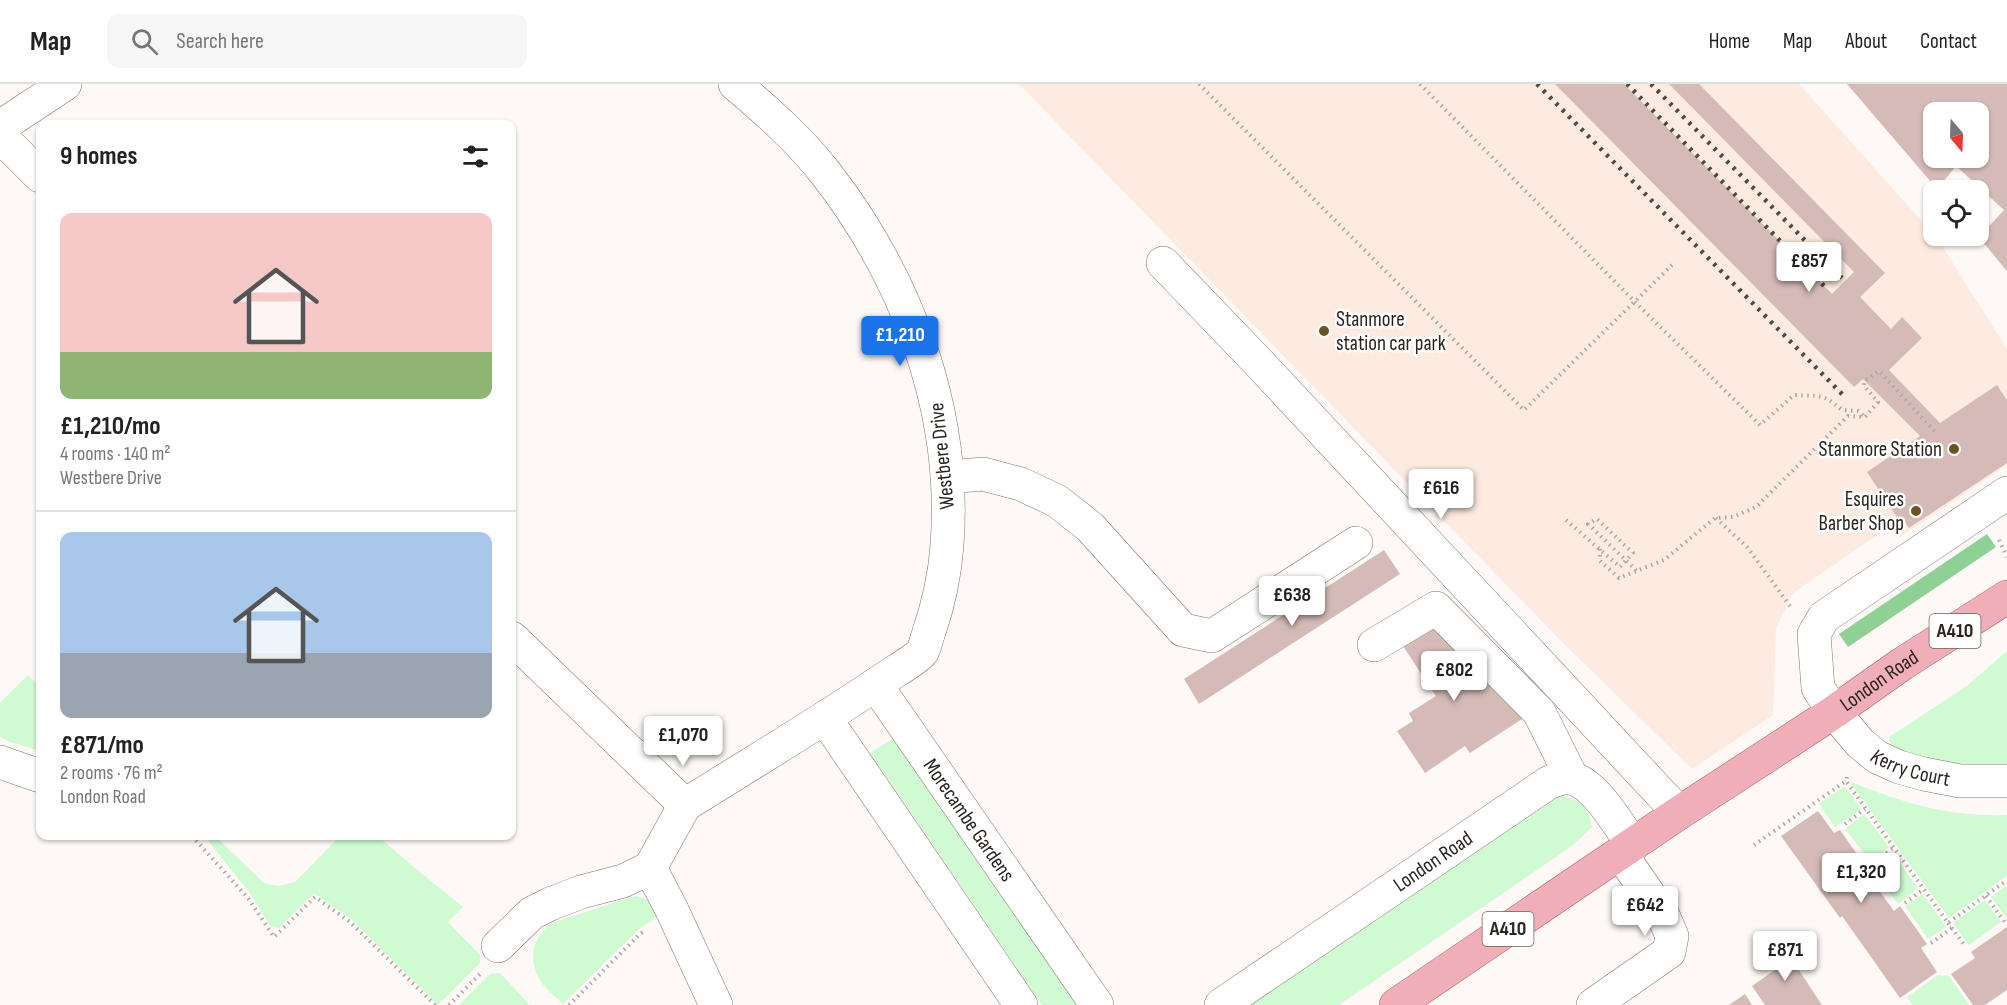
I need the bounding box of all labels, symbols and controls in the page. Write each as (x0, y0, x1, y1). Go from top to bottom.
search box (107, 14, 527, 68)
text: Map (30, 25, 71, 58)
icon: search (128, 25, 161, 58)
text: Search here (176, 28, 264, 55)
text: Home (1709, 29, 1750, 54)
text: Map (1783, 29, 1812, 54)
text: About (1845, 29, 1887, 54)
text: Contact (1920, 29, 1977, 54)
north arrow (1923, 102, 1989, 168)
map controls (1923, 102, 1989, 246)
icon: filters (459, 140, 492, 173)
text: 9 homes (60, 141, 138, 172)
button: locate (1923, 180, 1989, 246)
pin: £857 (1773, 242, 1845, 293)
text: £857 (1790, 249, 1828, 273)
icon: home (222, 252, 330, 360)
place label: Stanmore station car park (1336, 307, 1446, 356)
pin: £1,210 (851, 316, 949, 367)
text: £1,210 (875, 323, 925, 347)
marker: Stanmore station car park (1317, 324, 1331, 338)
street label: Westbere Drive (924, 401, 960, 511)
text: £1,210/mo (60, 411, 160, 442)
place label: Stanmore Station (1819, 437, 1942, 462)
text: 4 rooms · 140 m² (60, 442, 170, 466)
marker: Stanmore Station (1947, 442, 1961, 456)
text: Westbere Drive (60, 466, 162, 490)
pin: £616 (1405, 469, 1477, 520)
text: £616 (1423, 476, 1459, 500)
place label: Esquires Barber Shop (1819, 487, 1904, 536)
marker: Esquires Barber Shop (1909, 504, 1923, 518)
icon: home (222, 571, 330, 679)
pin: £638 (1256, 576, 1328, 627)
text: £638 (1273, 583, 1311, 607)
road number: A410 (1930, 614, 1980, 648)
street label: London Road (1835, 644, 1923, 716)
pin: £802 (1418, 651, 1490, 702)
text: £802 (1435, 658, 1473, 682)
pin: £1,070 (634, 716, 732, 767)
text: £1,070 (658, 723, 708, 747)
text: £871/mo (60, 730, 144, 761)
street label: Kerry Court (1865, 744, 1952, 791)
street label: Morecambe Gardens (918, 754, 1020, 886)
text: 2 rooms · 76 m² (60, 761, 163, 785)
text: London Road (60, 785, 146, 809)
street label: London Road (1389, 826, 1477, 897)
pin: £1,320 (1812, 853, 1910, 904)
text: £1,320 (1836, 860, 1886, 884)
pin: £642 (1609, 886, 1681, 937)
text: £642 (1626, 893, 1664, 917)
road number: A410 (1482, 912, 1534, 946)
pin: £871 (1749, 931, 1821, 982)
text: £871 (1767, 938, 1803, 962)

